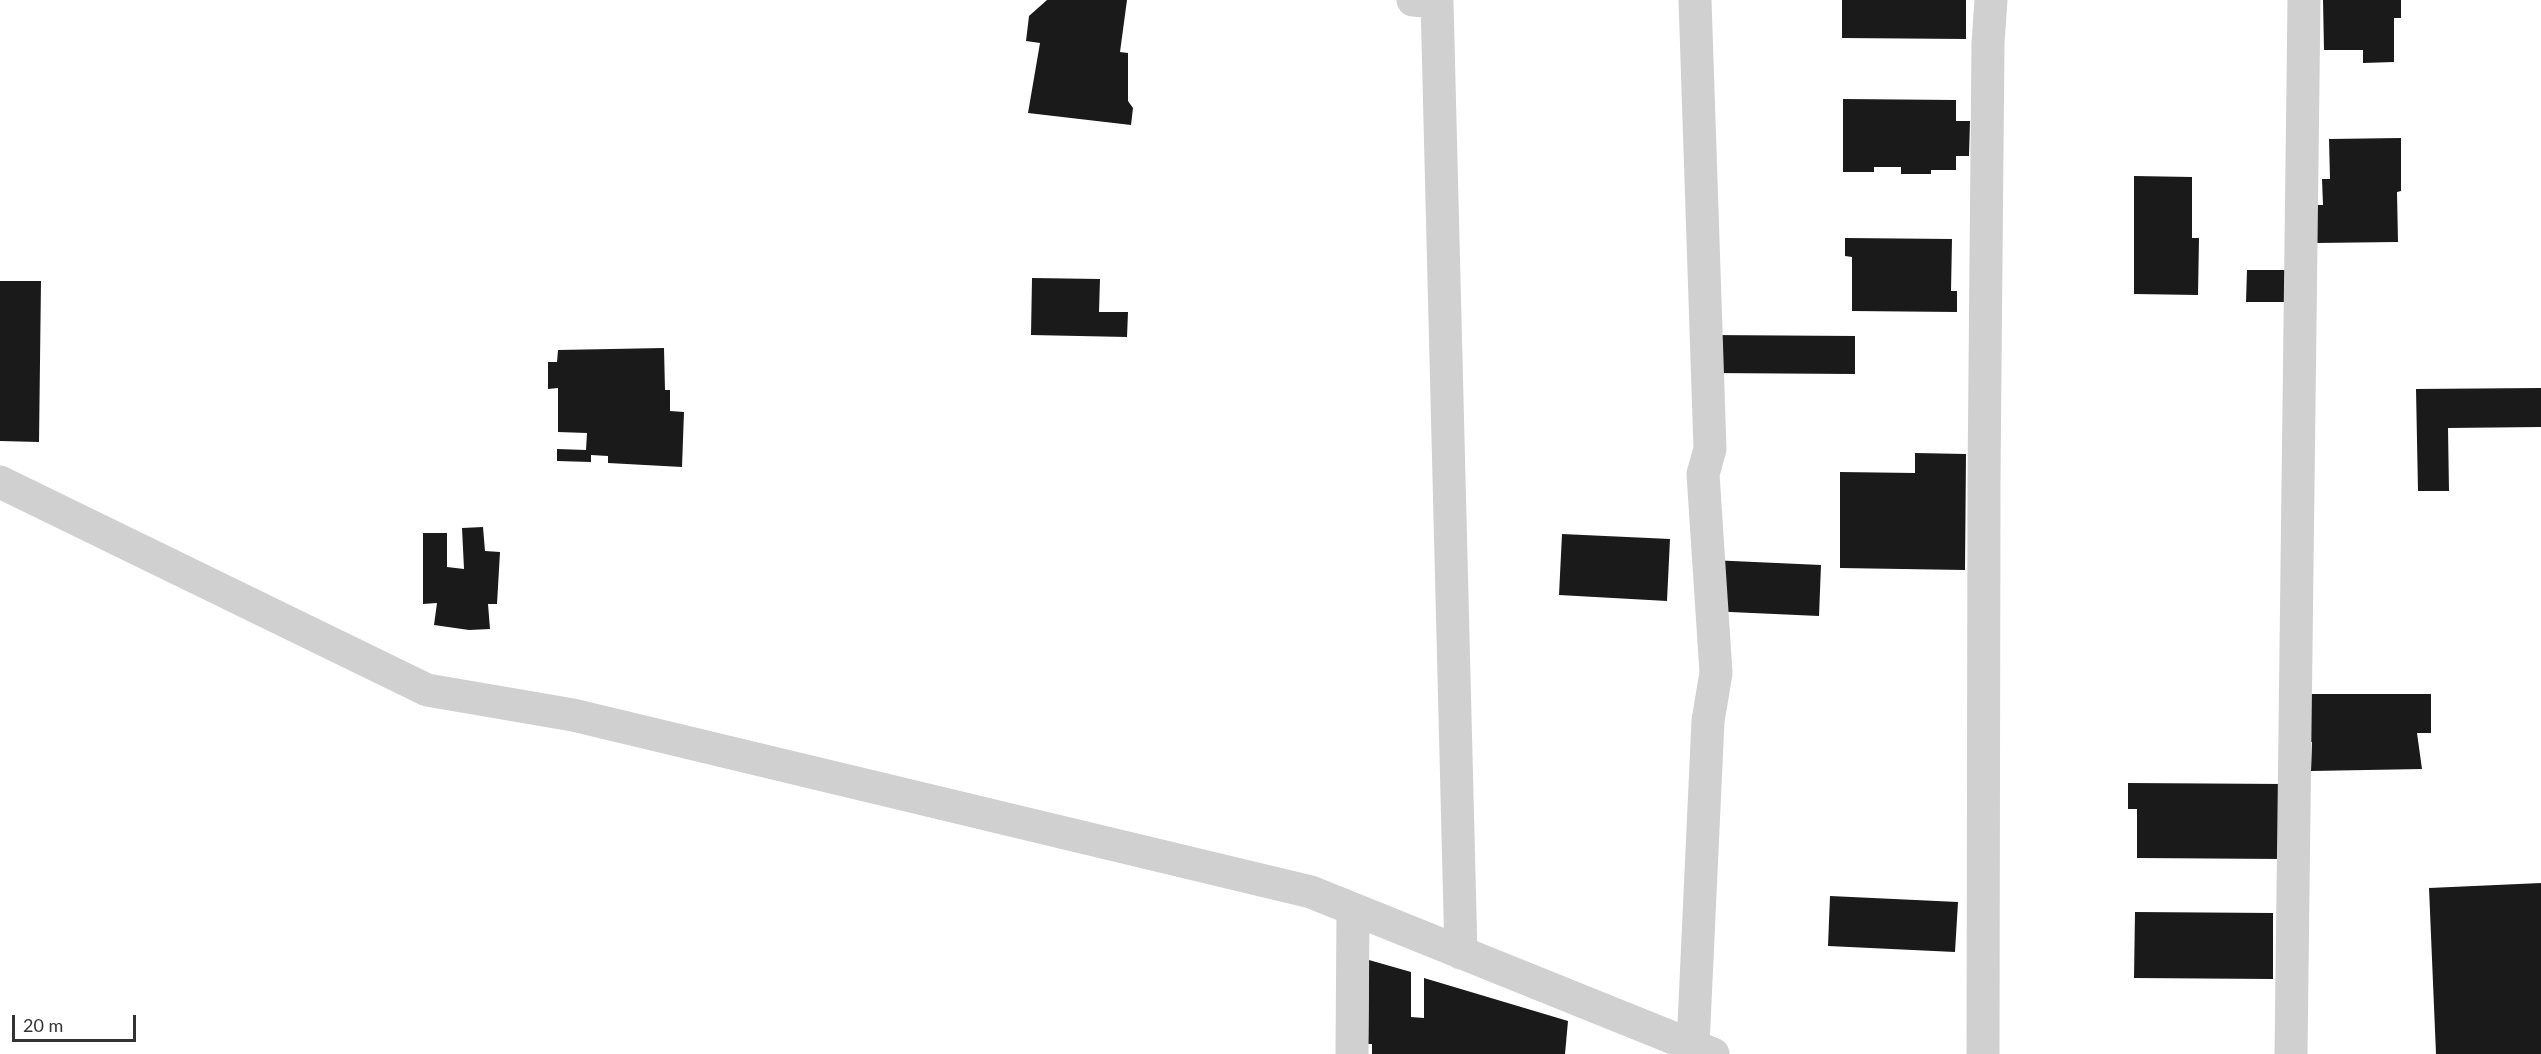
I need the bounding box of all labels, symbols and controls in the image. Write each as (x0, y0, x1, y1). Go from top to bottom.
scale bar (15, 1003, 140, 1041)
text: 20 m (23, 1014, 63, 1036)

